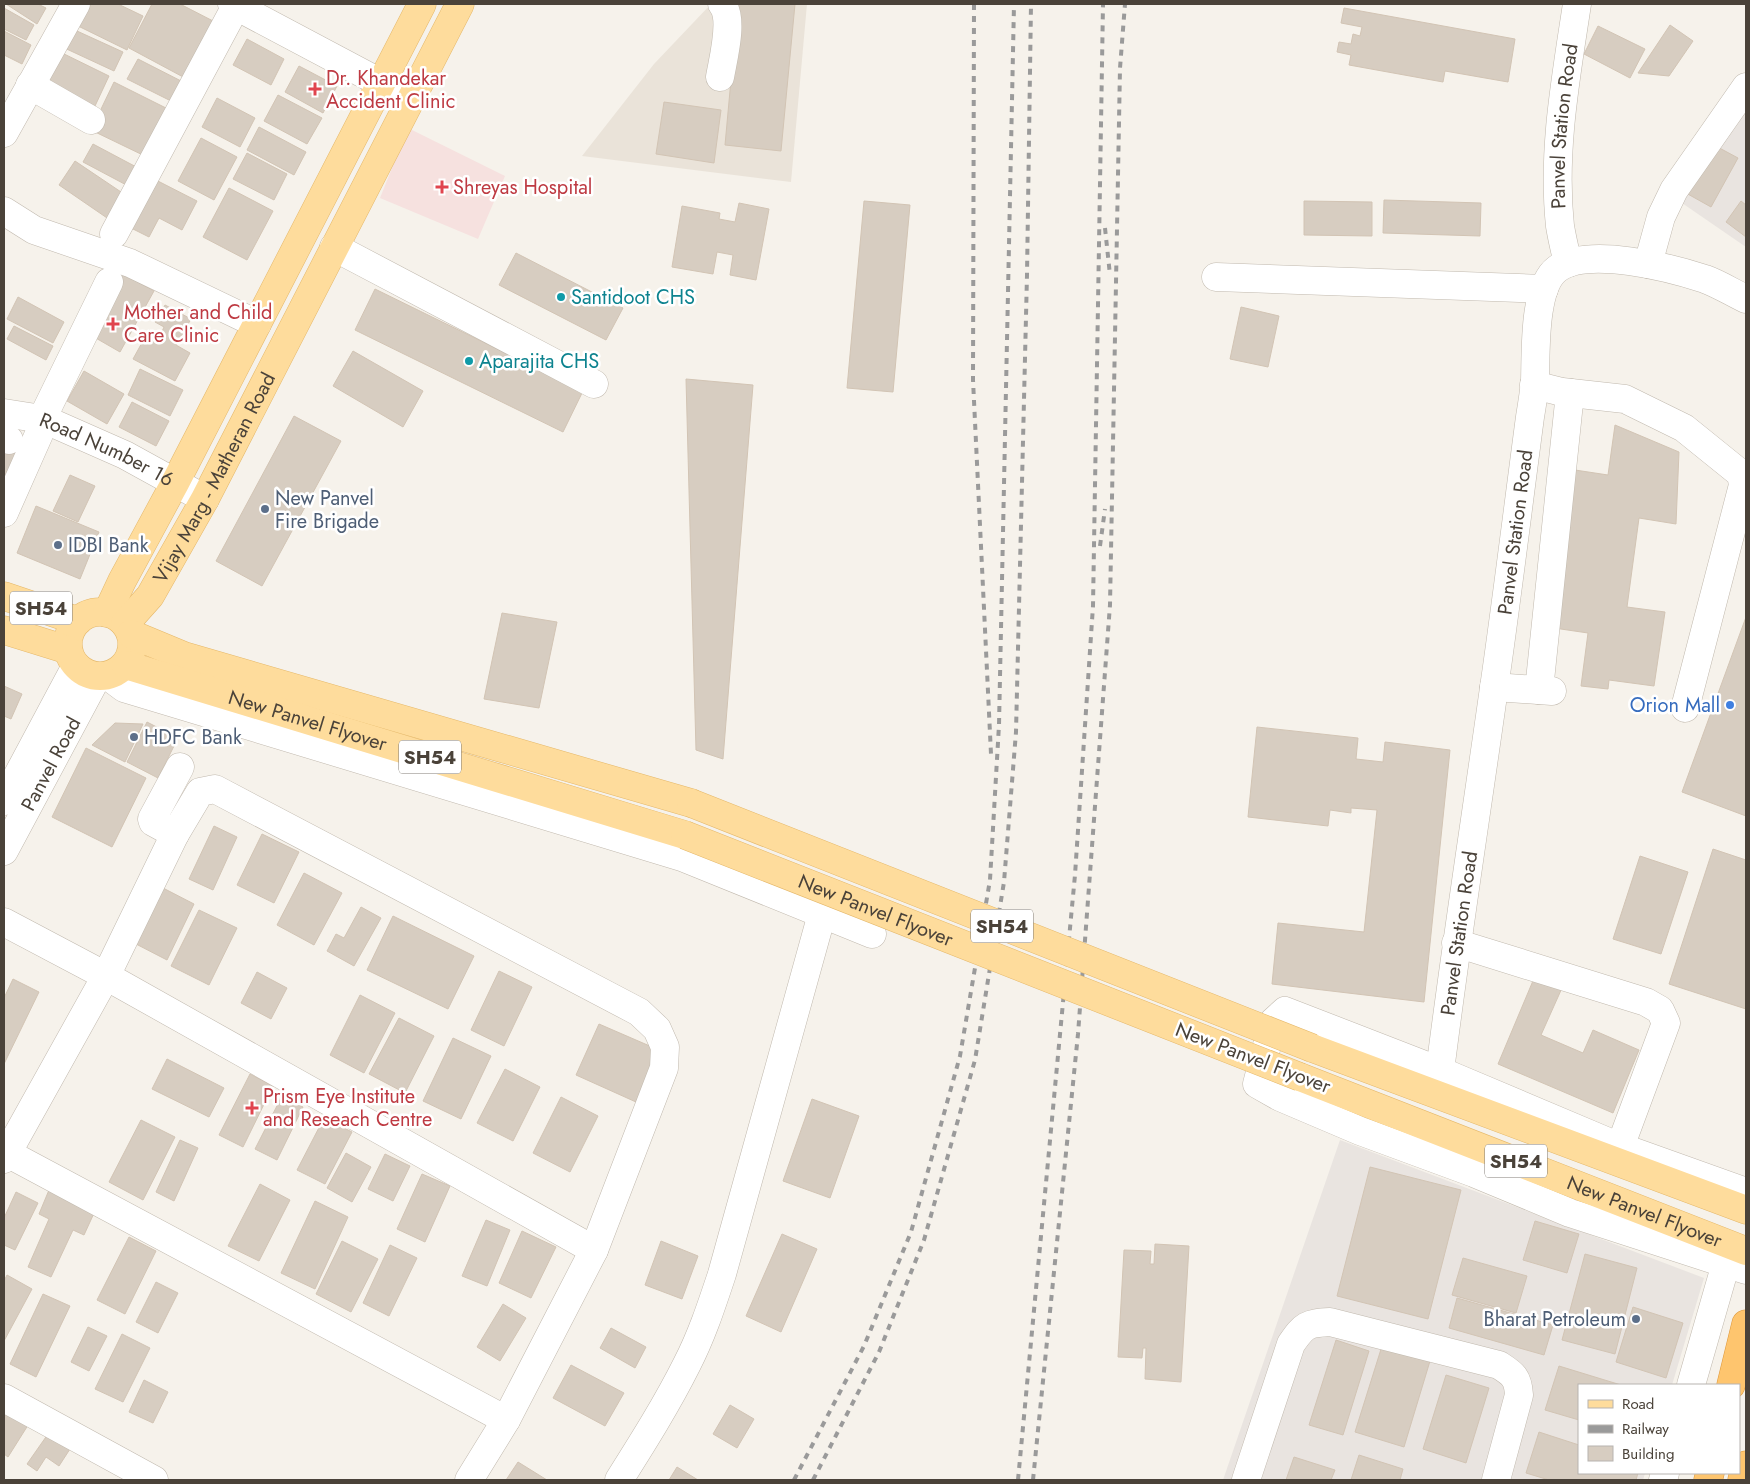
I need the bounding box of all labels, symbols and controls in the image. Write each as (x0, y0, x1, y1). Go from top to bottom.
street label: Panvel Station Road (1543, 42, 1585, 210)
place label: Dr. Khandekar Accident Clinic (326, 64, 455, 116)
marker: Dr. Khandekar Accident Clinic (308, 82, 322, 96)
place label: Shreyas Hospital (453, 173, 592, 202)
marker: Shreyas Hospital (435, 180, 449, 194)
place label: Santidoot CHS (571, 283, 695, 312)
marker: Santidoot CHS (555, 291, 567, 303)
place label: Mother and Child Care Clinic (124, 298, 273, 350)
marker: Mother and Child Care Clinic (106, 317, 120, 331)
place label: Aparajita CHS (479, 347, 599, 376)
marker: Aparajita CHS (463, 355, 475, 367)
street label: Vijay Marg - Matheran Road (146, 367, 282, 589)
street label: Road Number 16 (35, 405, 179, 494)
street label: Panvel Station Road (1490, 448, 1540, 616)
place label: New Panvel Fire Brigade (275, 484, 379, 536)
marker: New Panvel Fire Brigade (259, 503, 271, 515)
place label: IDBI Bank (68, 531, 149, 560)
marker: IDBI Bank (52, 539, 64, 551)
road number: SH54 (10, 592, 72, 624)
street label: New Panvel Flyover (225, 682, 391, 758)
place label: Orion Mall (1630, 691, 1720, 720)
marker: Orion Mall (1724, 699, 1736, 711)
street label: Panvel Road (14, 711, 88, 816)
place label: HDFC Bank (144, 723, 242, 752)
marker: HDFC Bank (128, 731, 140, 743)
road number: SH54 (399, 740, 461, 774)
street label: Panvel Station Road (1433, 849, 1485, 1017)
street label: New Panvel Flyover (794, 866, 958, 954)
road number: SH54 (971, 909, 1033, 942)
street label: New Panvel Flyover (1171, 1015, 1335, 1101)
place label: Prism Eye Institute and Reseach Centre (263, 1082, 432, 1134)
marker: Prism Eye Institute and Reseach Centre (245, 1101, 259, 1115)
road number: SH54 (1485, 1144, 1547, 1178)
street label: New Panvel Flyover (1563, 1168, 1727, 1255)
place label: Bharat Petroleum (1484, 1305, 1626, 1334)
marker: Bharat Petroleum (1630, 1313, 1642, 1325)
legend (1578, 1384, 1740, 1474)
text: Road (1622, 1393, 1654, 1415)
text: Railway (1622, 1418, 1669, 1440)
text: Building (1622, 1443, 1674, 1465)

